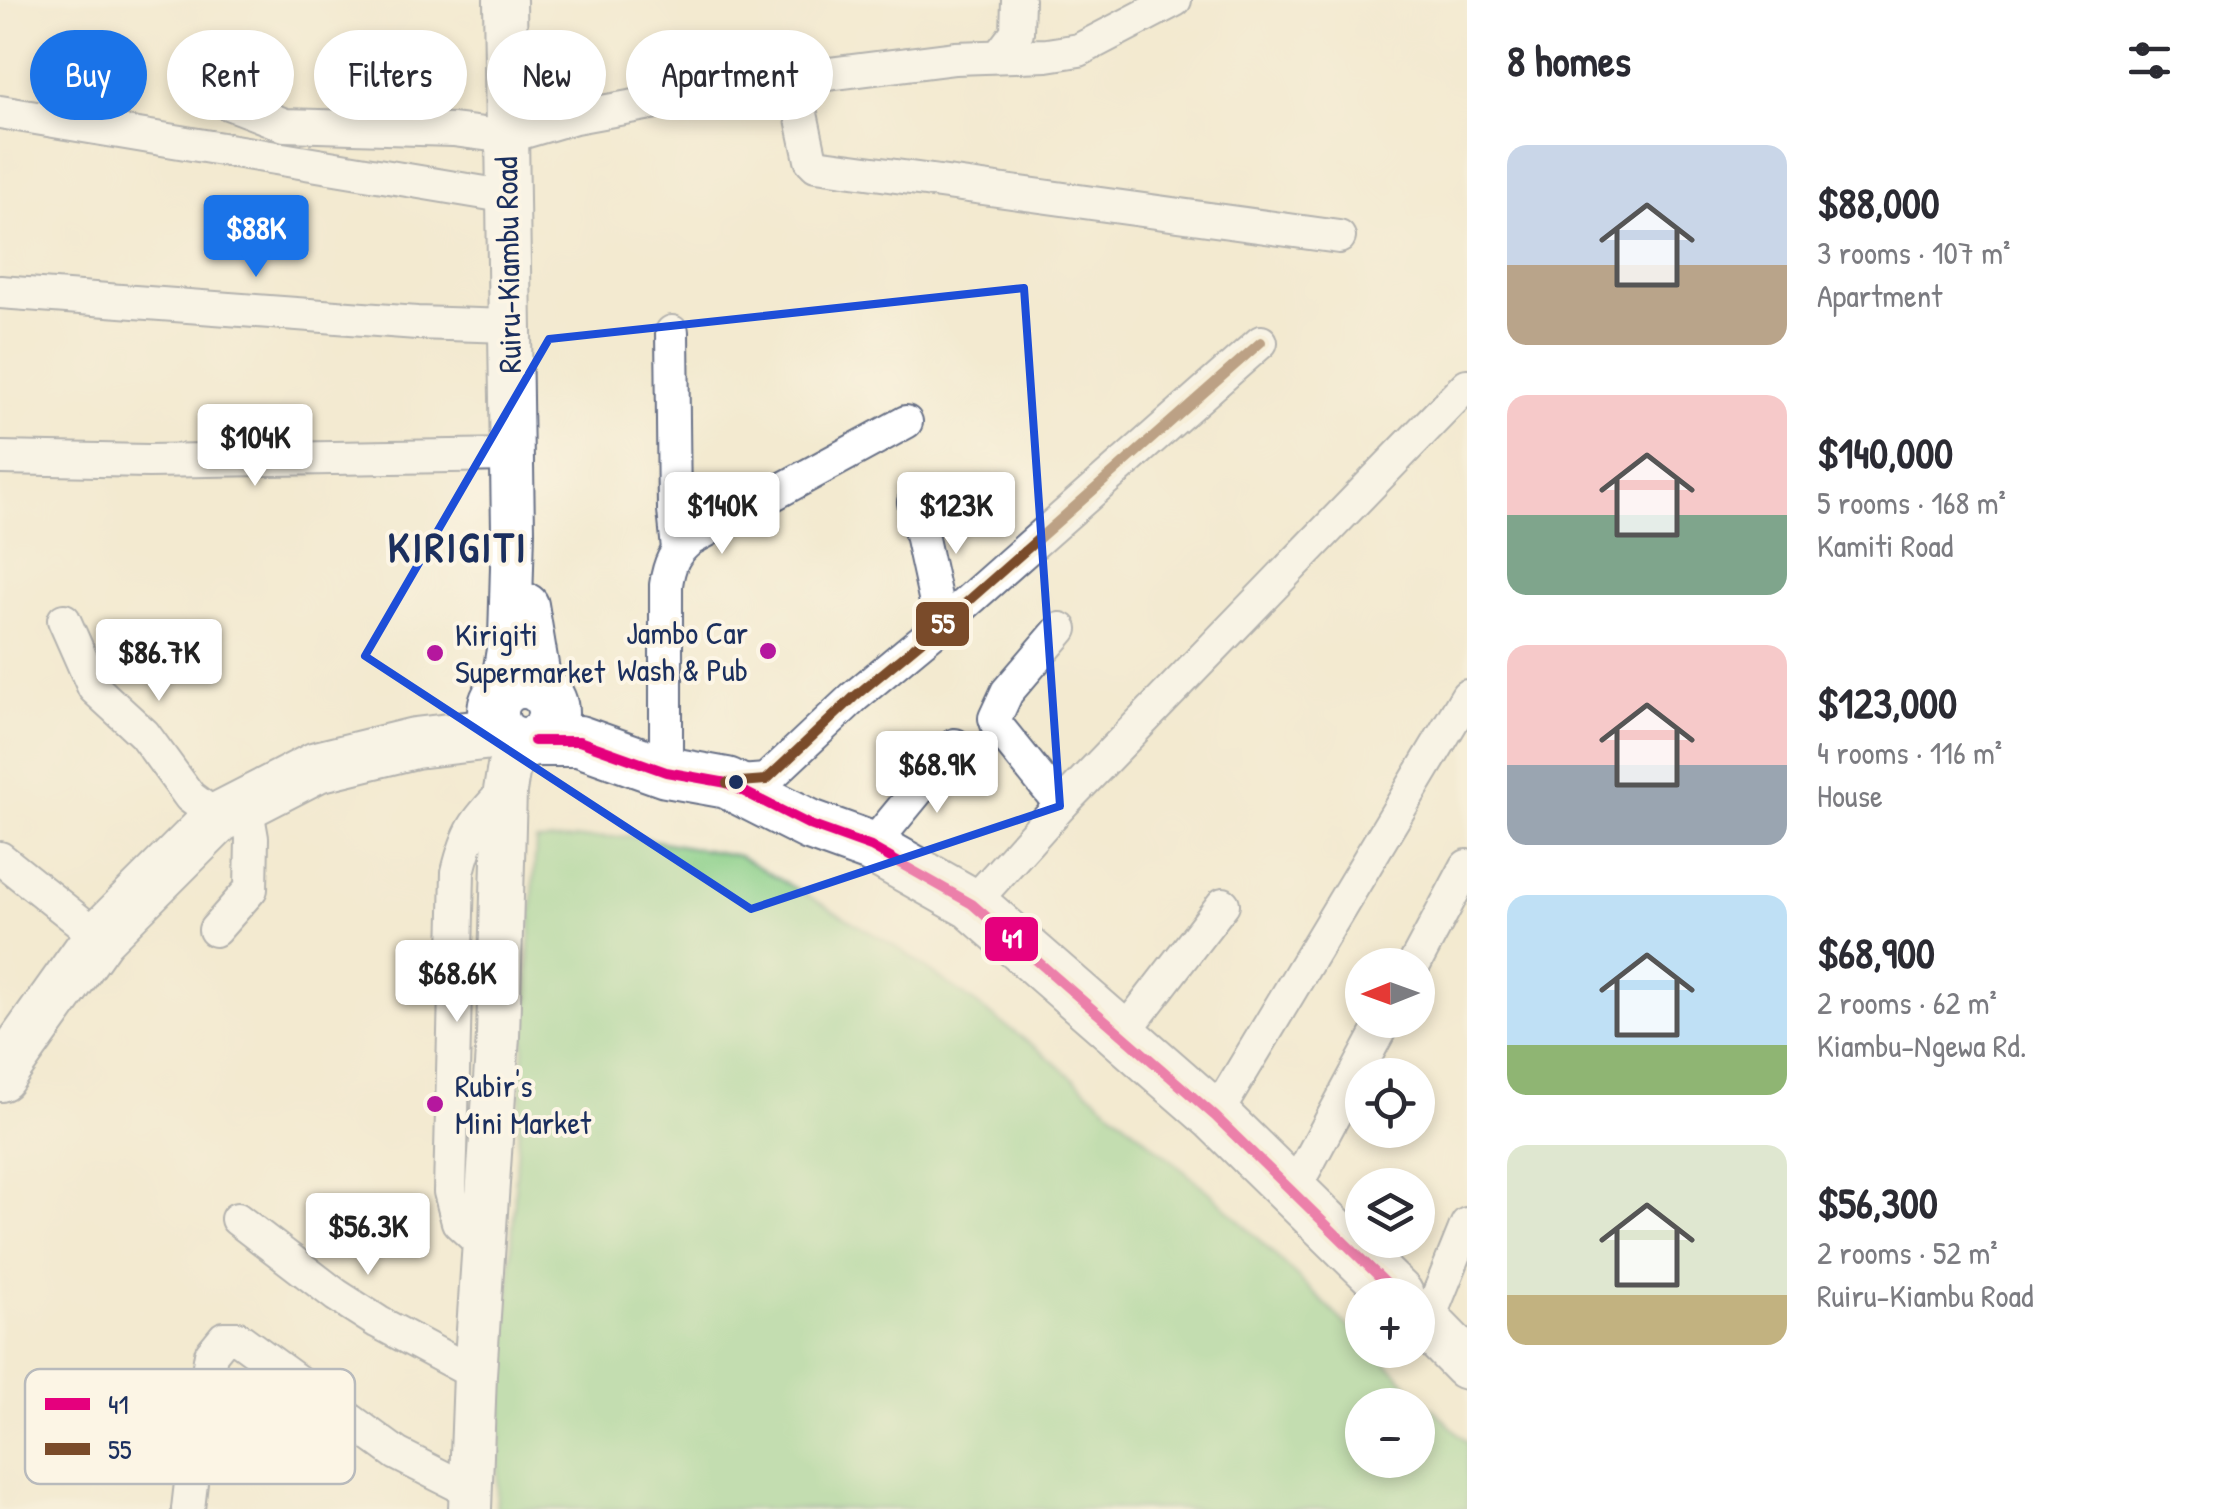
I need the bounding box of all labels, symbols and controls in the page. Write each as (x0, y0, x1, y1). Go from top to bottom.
chip: Buy (30, 30, 147, 120)
chip: Rent (167, 30, 294, 120)
chip: Filters (314, 30, 467, 120)
chip: New (487, 30, 606, 120)
chip: Apartment (626, 30, 833, 120)
text: 8 homes (1507, 32, 1631, 89)
icon: filters (2122, 33, 2177, 88)
street label: Ruiru-Kiambu Road (484, 156, 531, 374)
text: $88,000 (1817, 174, 1940, 231)
icon: home (1587, 185, 1707, 305)
pin: $88K (197, 195, 315, 280)
text: $88K (226, 206, 286, 249)
text: 3 rooms · 107 m² (1817, 231, 2010, 274)
text: Apartment (1817, 274, 1942, 317)
pin: $104K (185, 404, 325, 489)
text: $104K (220, 415, 290, 458)
text: $140,000 (1817, 424, 1953, 481)
icon: home (1587, 435, 1707, 555)
pin: $140K (652, 472, 792, 557)
pin: $123K (886, 472, 1026, 557)
text: 5 rooms · 168 m² (1817, 481, 2006, 524)
text: $140K (687, 483, 757, 526)
text: $123K (919, 483, 993, 526)
district label: KIRIGITI (388, 518, 528, 575)
text: Kamiti Road (1817, 524, 1953, 567)
line badge: 55 (914, 600, 971, 648)
text: 55 (931, 604, 955, 642)
place label: Jambo Car Wash & Pub (617, 611, 748, 691)
place label: Kirigiti Supermarket (455, 613, 606, 693)
pin: $86.7K (78, 619, 240, 704)
text: $86.7K (118, 630, 200, 673)
marker: Jambo Car Wash & Pub (757, 640, 779, 662)
marker: Kirigiti Supermarket (424, 642, 446, 664)
text: $123,000 (1817, 674, 1957, 731)
icon: home (1587, 685, 1707, 805)
pin: $68.9K (856, 731, 1018, 816)
text: 4 rooms · 116 m² (1817, 731, 2002, 774)
text: $68.9K (898, 742, 976, 785)
unlabelled marker (726, 772, 746, 792)
text: House (1817, 774, 1883, 817)
line badge: 41 (983, 915, 1040, 963)
text: 41 (1002, 919, 1022, 957)
text: $68,900 (1817, 924, 1935, 981)
icon: home (1587, 935, 1707, 1055)
pin: $68.6K (376, 940, 538, 1025)
north arrow (1345, 948, 1435, 1038)
map controls (1345, 948, 1435, 1478)
text: $68.6K (417, 951, 497, 994)
text: 2 rooms · 62 m² (1817, 981, 1997, 1024)
text: Kiambu-Ngewa Rd. (1817, 1024, 2027, 1067)
button: locate (1345, 1058, 1435, 1148)
place label: Rubir's Mini Market (455, 1064, 592, 1144)
marker: Rubir's Mini Market (424, 1093, 446, 1115)
button: layers (1345, 1168, 1435, 1258)
text: $56,300 (1817, 1174, 1938, 1231)
icon: home (1587, 1185, 1707, 1305)
pin: $56.3K (287, 1193, 449, 1278)
text: $56.3K (328, 1204, 408, 1247)
text: 2 rooms · 52 m² (1817, 1231, 1998, 1274)
text: Ruiru-Kiambu Road (1817, 1274, 2034, 1317)
button: + (1345, 1278, 1435, 1368)
legend (25, 1369, 355, 1484)
text: 41 (108, 1385, 129, 1423)
button: − (1345, 1388, 1435, 1478)
text: 55 (108, 1430, 132, 1468)

